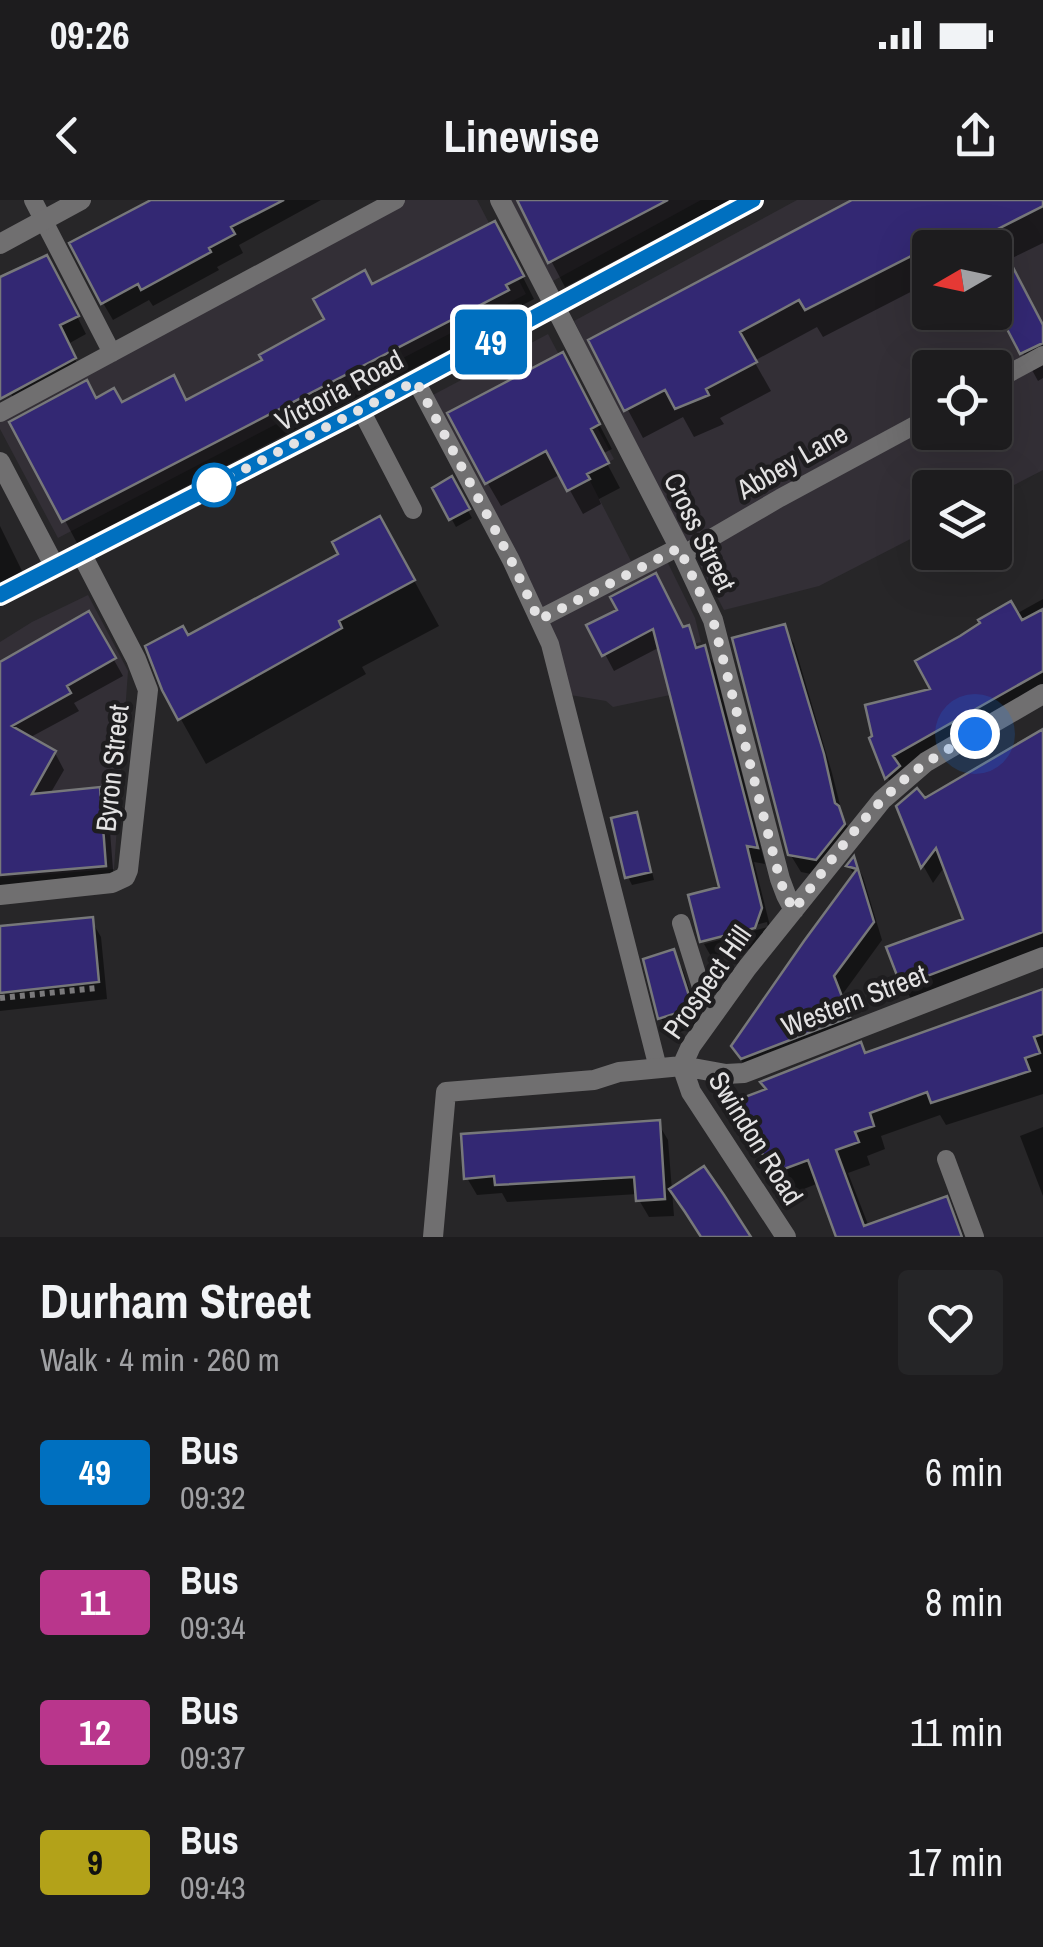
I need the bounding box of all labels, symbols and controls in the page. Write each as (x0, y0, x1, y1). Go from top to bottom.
text: 09:26 (50, 10, 130, 61)
text: Linewise (444, 105, 599, 166)
icon: back (40, 108, 95, 163)
icon: share (948, 108, 1003, 163)
north arrow (912, 230, 1012, 330)
map controls (912, 230, 1012, 570)
line badge: 49 (446, 310, 536, 374)
text: 49 (475, 319, 507, 366)
street label: Victoria Road (268, 340, 410, 440)
button: locate (912, 350, 1012, 450)
street label: Abbey Lane (729, 414, 855, 509)
unlabelled marker (193, 464, 235, 506)
street label: Cross Street (655, 466, 745, 598)
button: layers (912, 470, 1012, 570)
street label: Byron Street (86, 703, 138, 833)
your location (950, 709, 1000, 759)
street label: Prospect Hill (654, 918, 760, 1046)
street label: Western Street (776, 955, 932, 1045)
street label: Swindon Road (700, 1064, 812, 1212)
text: Durham Street (40, 1268, 311, 1333)
button: heart (898, 1270, 1003, 1375)
text: Walk · 4 min · 260 m (40, 1338, 280, 1381)
text: Bus (180, 1425, 239, 1476)
text: 6 min (925, 1447, 1003, 1498)
text: 49 (79, 1449, 111, 1496)
text: 09:32 (180, 1476, 246, 1519)
text: Bus (180, 1555, 239, 1606)
text: 8 min (925, 1577, 1003, 1628)
text: 11 (80, 1579, 110, 1626)
text: 09:34 (180, 1606, 246, 1649)
text: Bus (180, 1685, 239, 1736)
text: 11 min (910, 1707, 1003, 1758)
text: 12 (79, 1709, 111, 1756)
text: 09:37 (180, 1736, 246, 1779)
text: Bus (180, 1815, 239, 1866)
text: 17 min (908, 1837, 1003, 1888)
text: 9 (87, 1839, 103, 1886)
text: 09:43 (180, 1866, 246, 1909)

